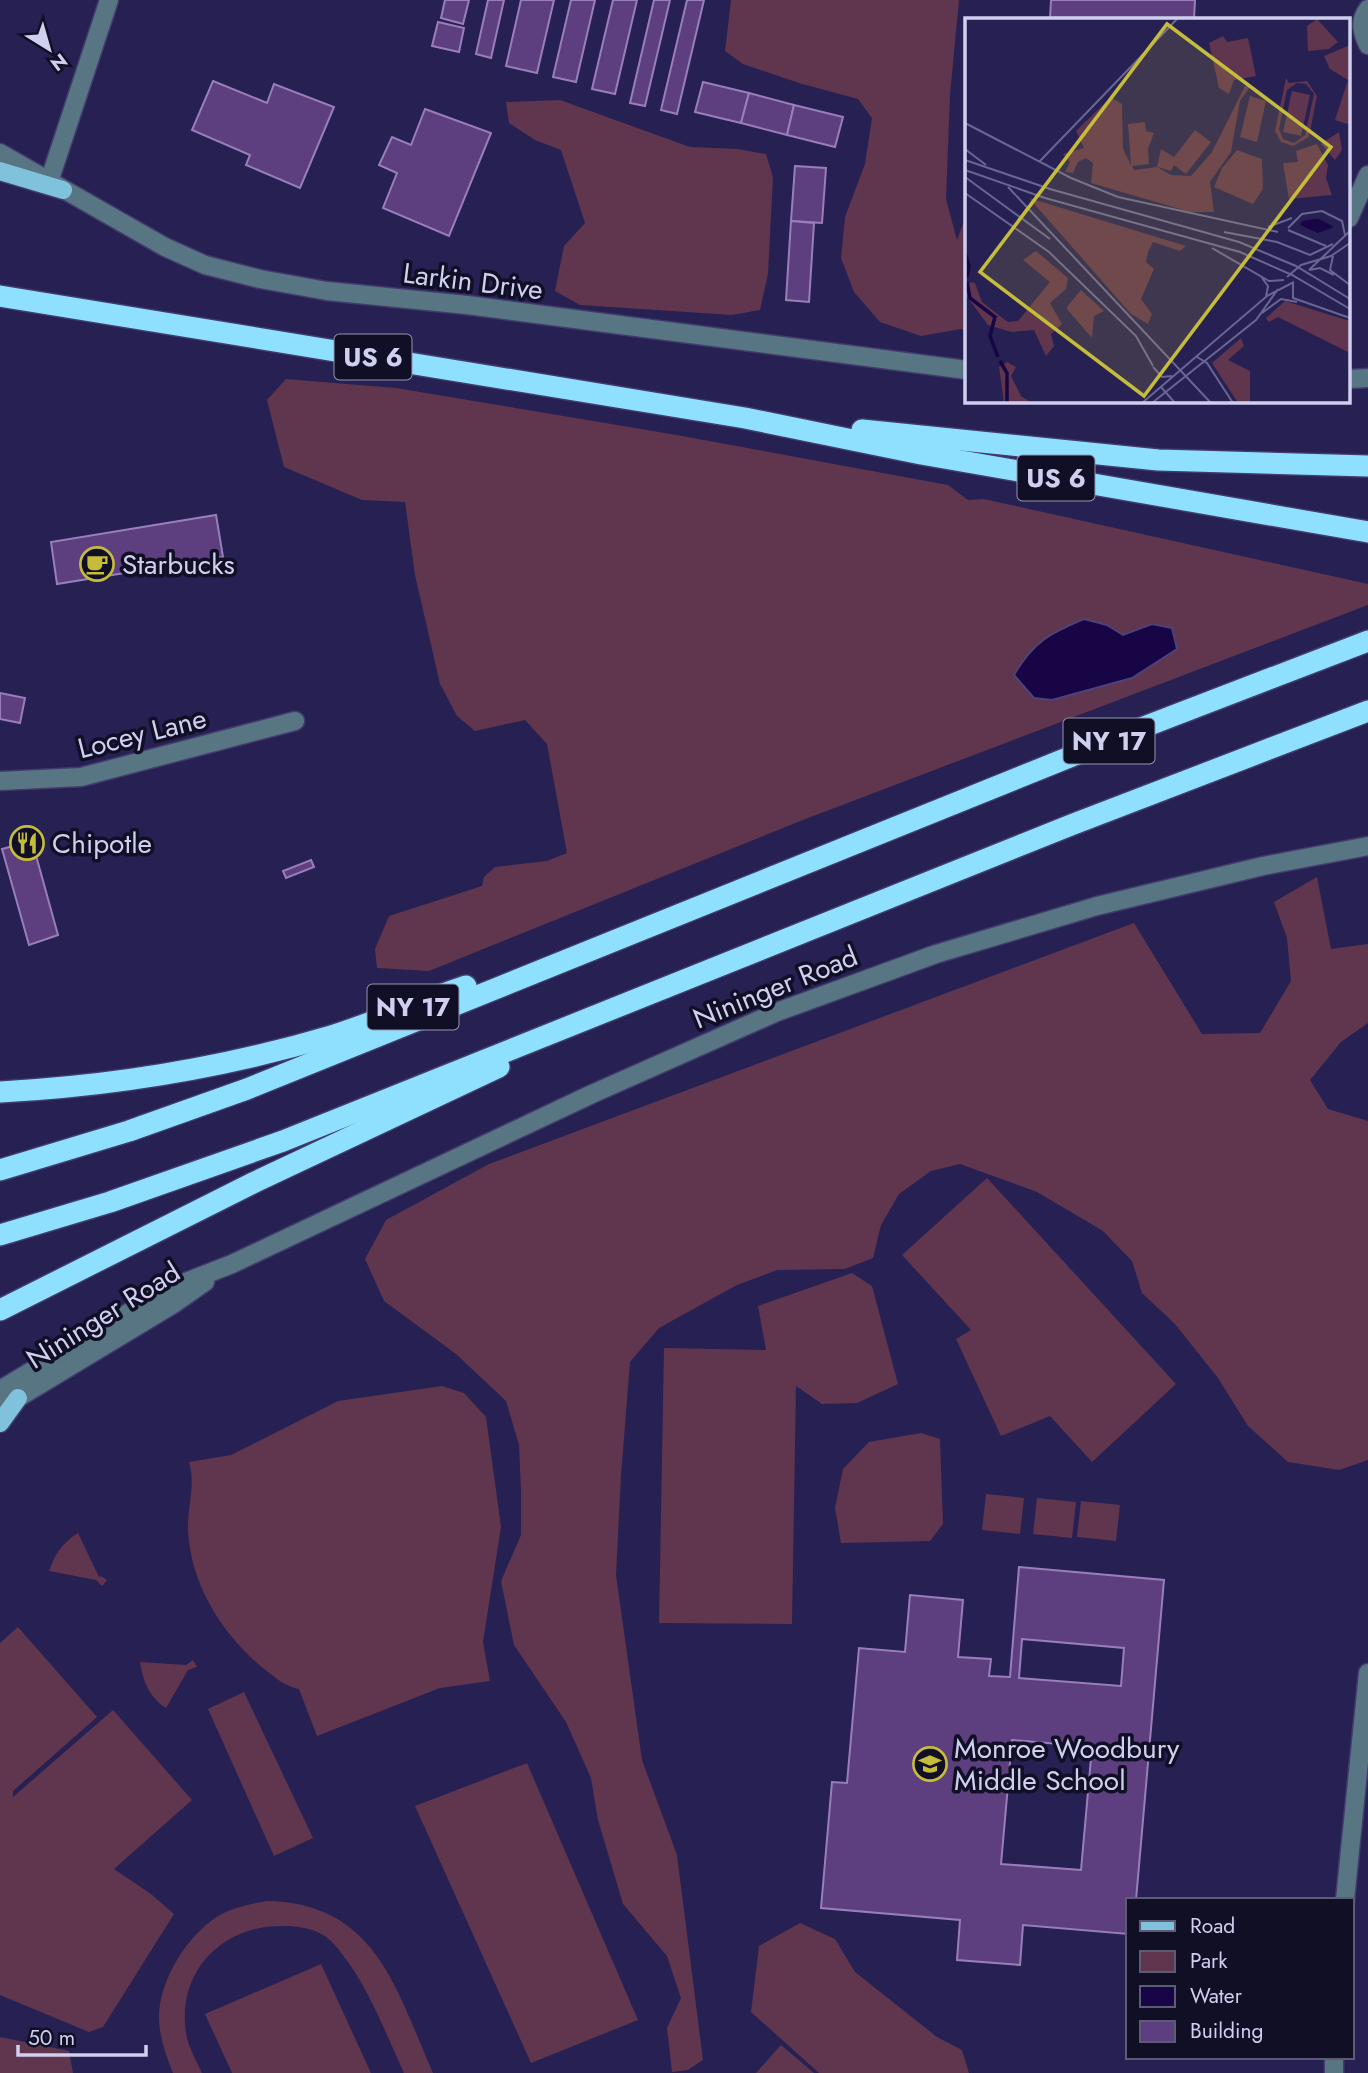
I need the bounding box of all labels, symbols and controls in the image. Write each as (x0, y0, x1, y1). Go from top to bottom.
north arrow (14, 14, 84, 84)
inset map (965, 18, 1350, 402)
text: N (45, 47, 73, 78)
street label: Larkin Drive (401, 253, 545, 310)
road number: US 6 (334, 334, 412, 380)
road number: US 6 (1018, 456, 1094, 500)
place label: Starbucks (122, 544, 235, 585)
cafe icon: Starbucks (78, 545, 116, 583)
street label: Locey Lane (74, 698, 211, 769)
road number: NY 17 (1064, 719, 1154, 764)
place label: Chipotle (52, 823, 152, 864)
restaurant icon: Chipotle (8, 824, 46, 862)
street label: Nininger Road (687, 936, 864, 1039)
road number: NY 17 (368, 984, 458, 1030)
street label: Nininger Road (18, 1252, 188, 1379)
place label: Monroe Woodbury Middle School (954, 1728, 1180, 1801)
school or university icon: Monroe Woodbury Middle School (911, 1745, 949, 1783)
legend (1126, 1898, 1354, 2059)
text: Road (1190, 1911, 1235, 1941)
text: Park (1190, 1946, 1228, 1976)
text: Water (1190, 1981, 1243, 2011)
scale bar (18, 2014, 145, 2058)
text: Building (1190, 2016, 1263, 2046)
text: 50 m (28, 2023, 75, 2053)

